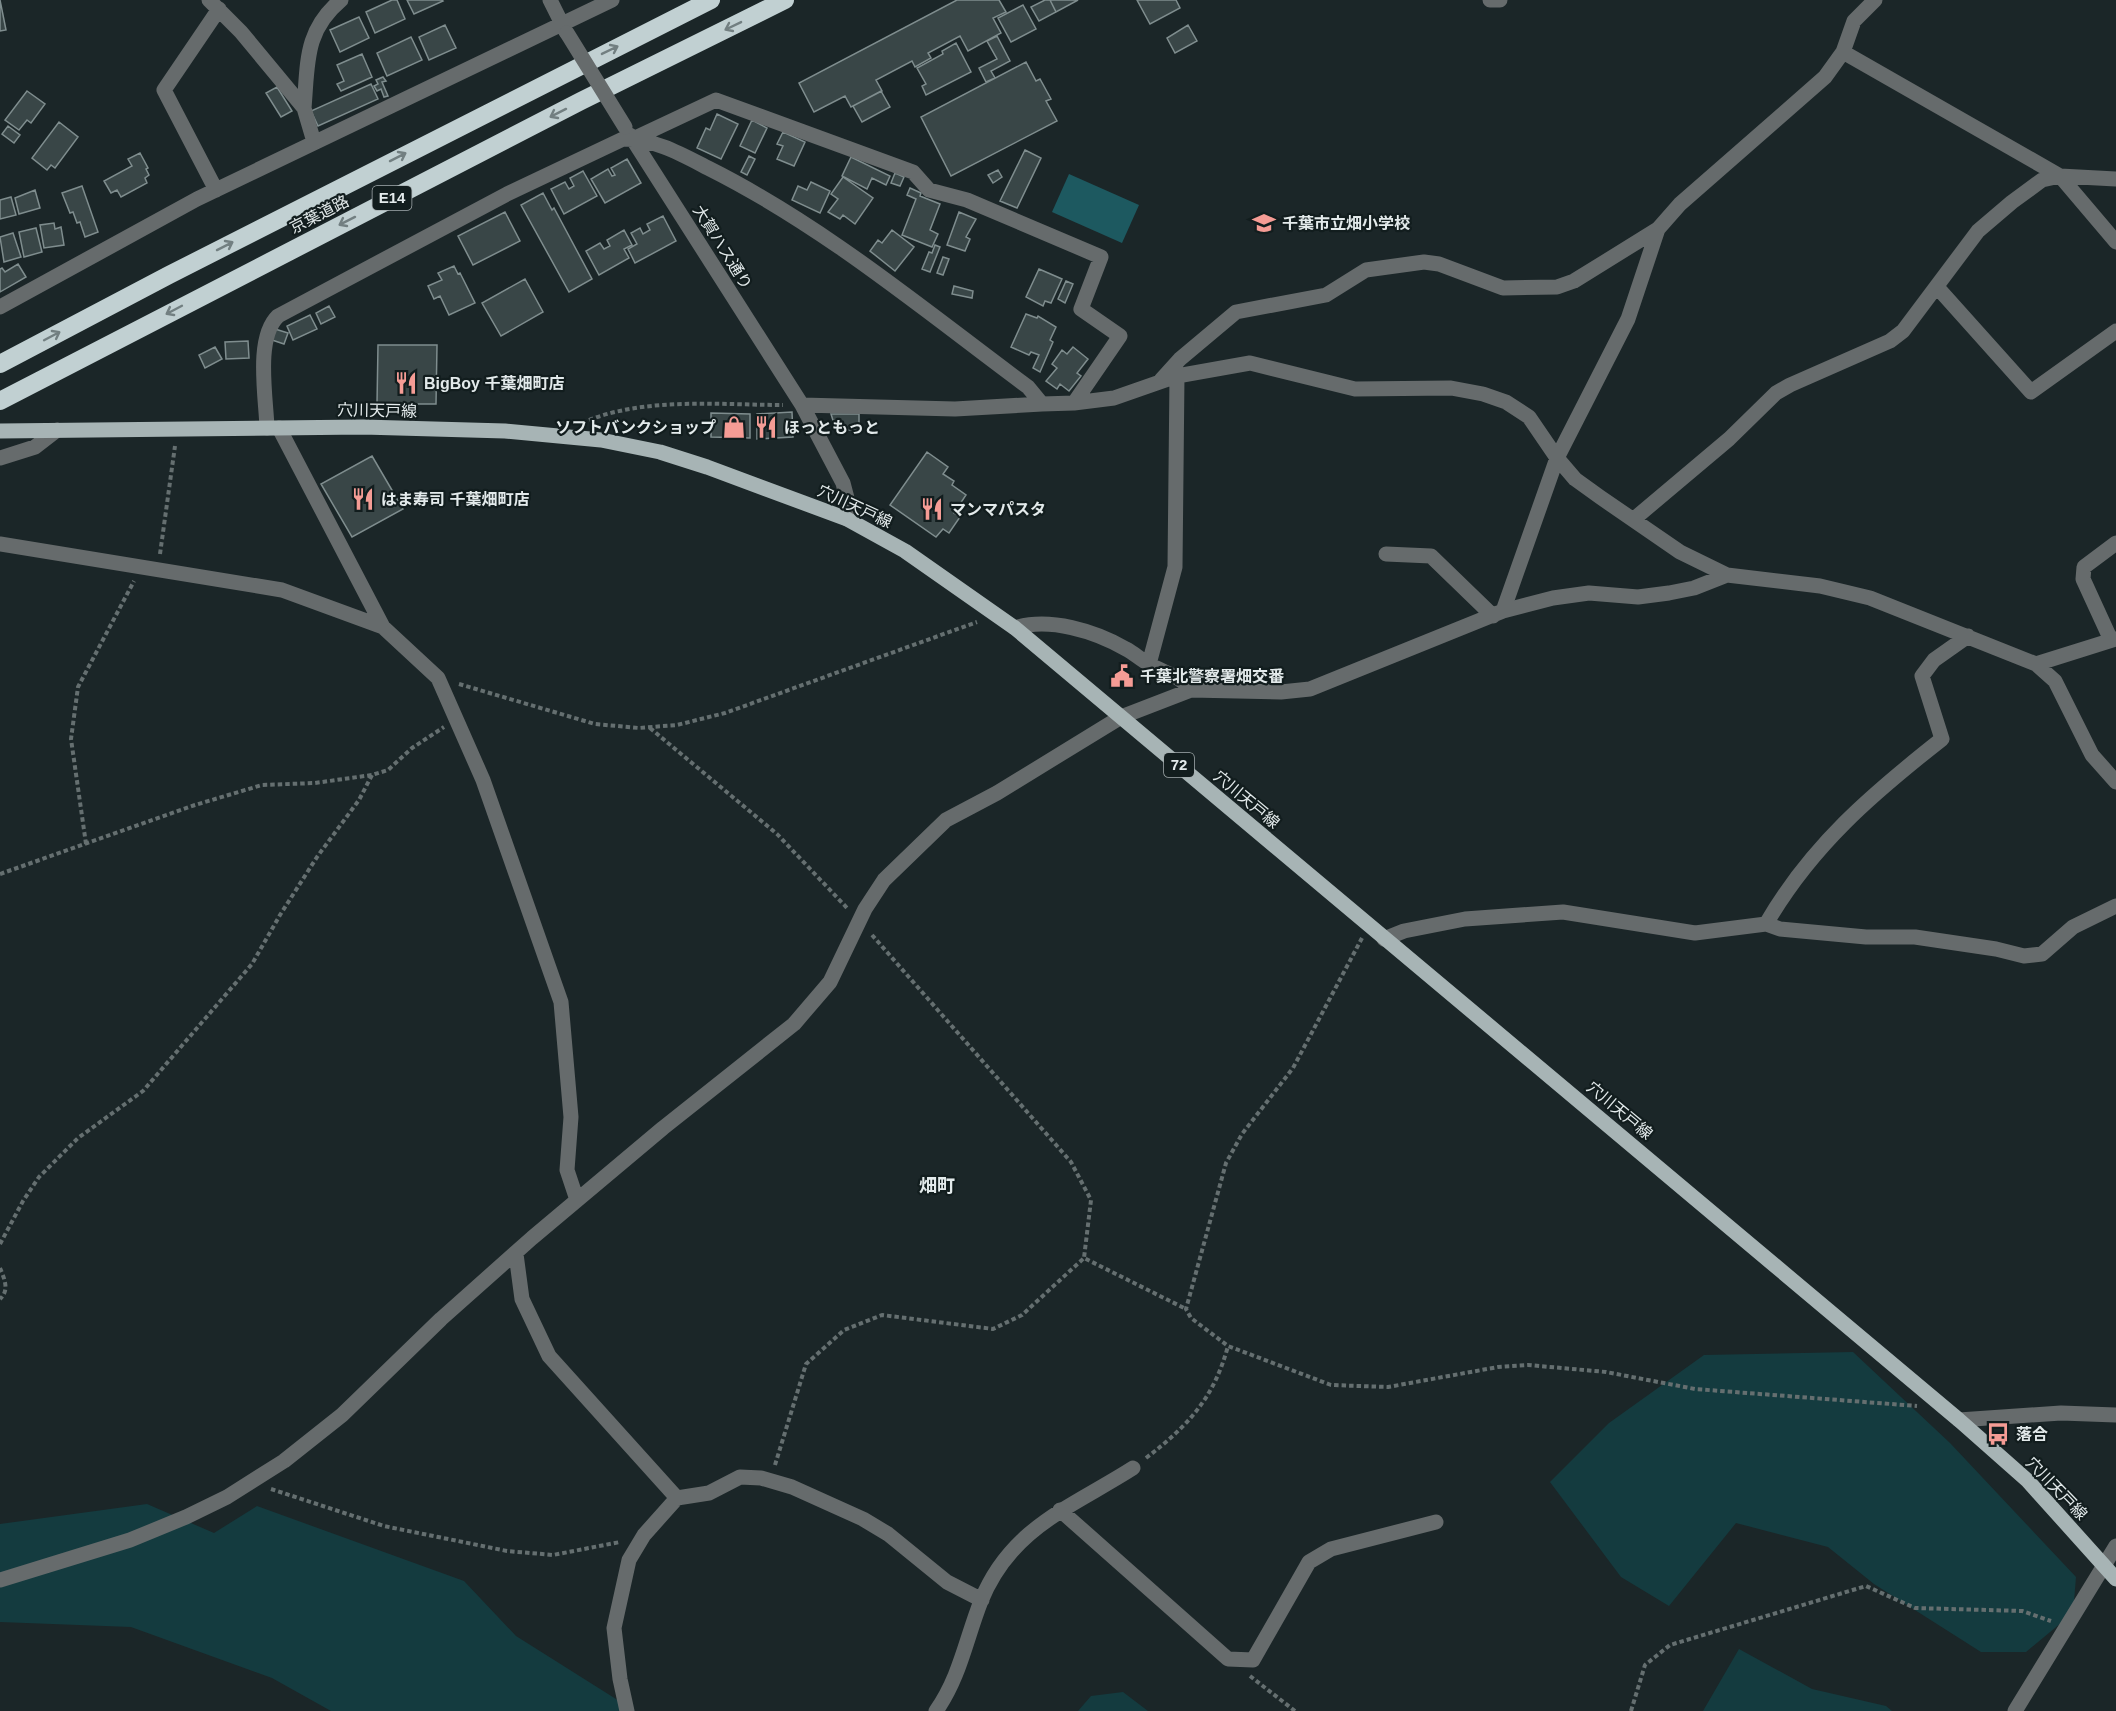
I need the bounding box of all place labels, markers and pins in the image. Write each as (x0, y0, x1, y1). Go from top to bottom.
school or university icon: 千葉市立畑小学校 (1251, 210, 1277, 236)
place label: 千葉市立畑小学校 (1282, 215, 1410, 232)
restaurant icon: BigBoy 千葉畑町店 (393, 370, 419, 396)
place label: BigBoy 千葉畑町店 (424, 375, 564, 392)
shop icon: ソフトバンクショップ (721, 414, 747, 440)
restaurant icon: ほっともっと (753, 414, 779, 440)
place label: ソフトバンクショップ (555, 419, 716, 436)
place label: ほっともっと (784, 419, 880, 436)
restaurant icon: はま寿司 千葉畑町店 (350, 486, 376, 512)
place label: はま寿司 千葉畑町店 (381, 491, 529, 508)
restaurant icon: マンマパスタ (919, 496, 945, 522)
place label: マンマパスタ (950, 501, 1046, 518)
public building icon: 千葉北警察署畑交番 (1109, 663, 1135, 689)
place label: 千葉北警察署畑交番 (1140, 668, 1284, 685)
bus stop icon: 落合 (1985, 1421, 2011, 1447)
place label: 落合 (2016, 1426, 2048, 1443)

